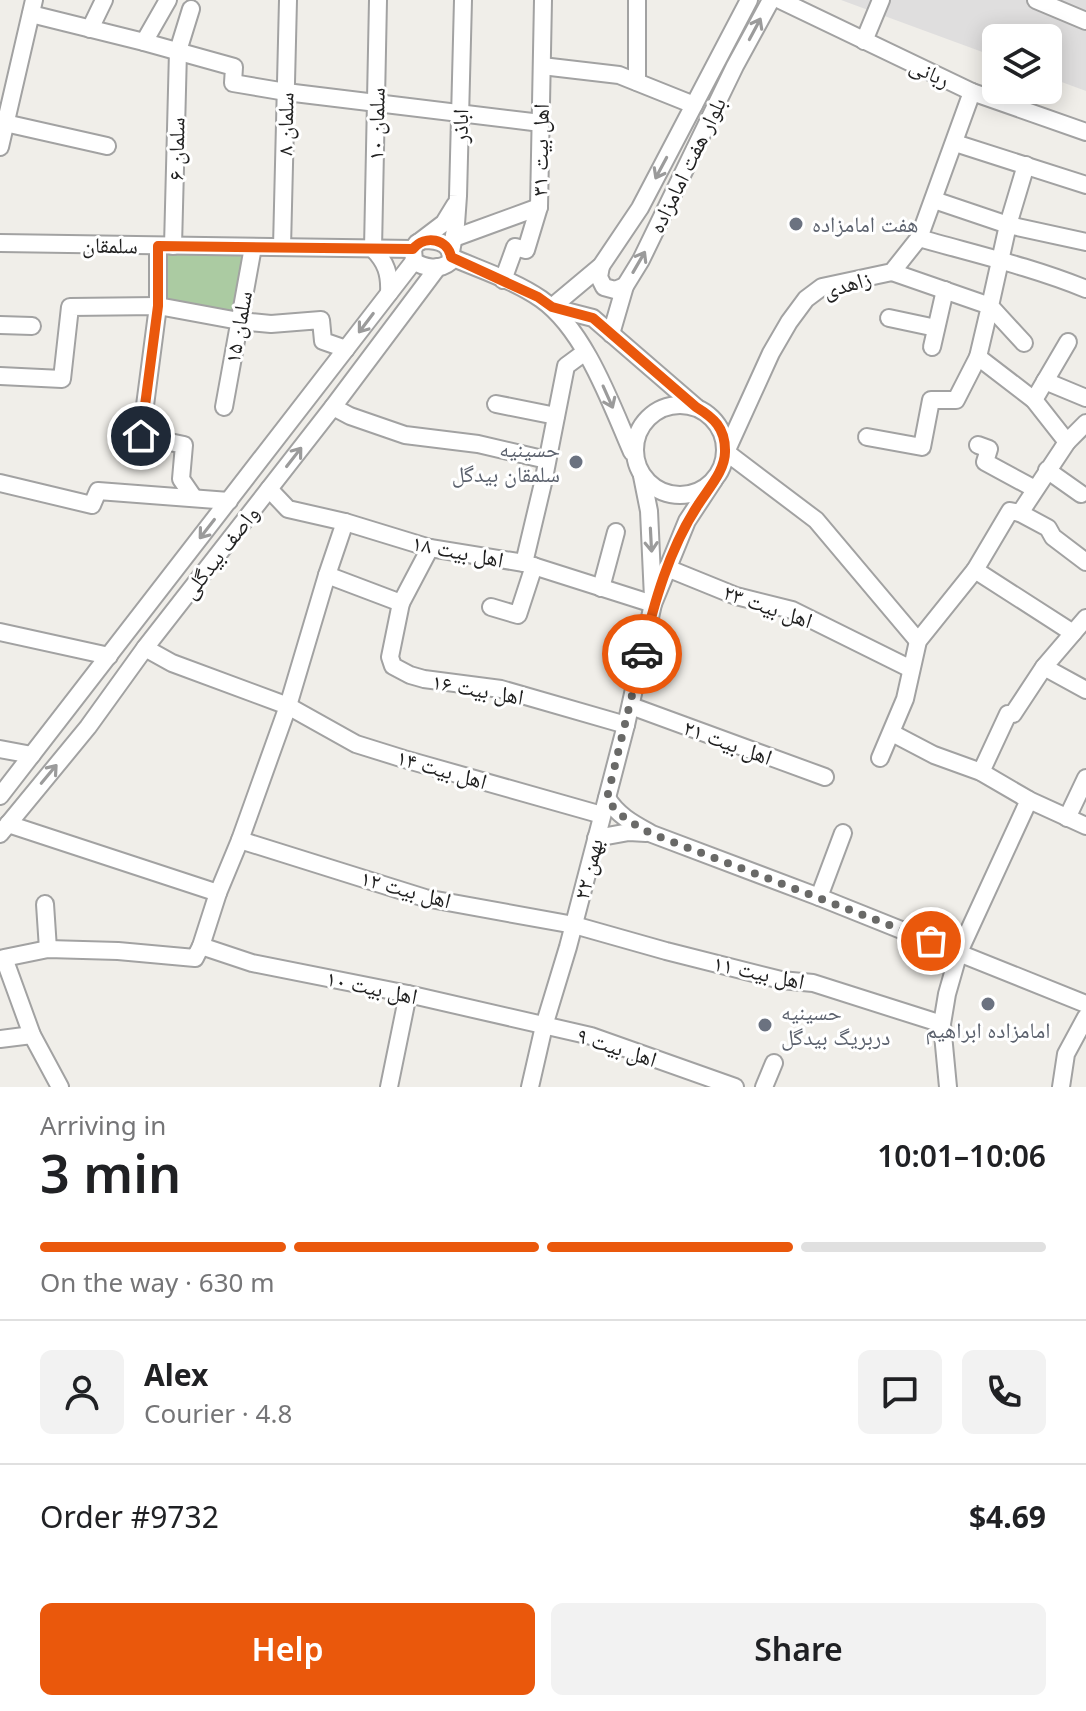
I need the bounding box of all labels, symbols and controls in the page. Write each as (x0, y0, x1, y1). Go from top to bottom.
one-way arrow (748, 17, 763, 41)
map controls (982, 24, 1062, 104)
button: layers (982, 24, 1062, 104)
street label: ربانی (905, 49, 955, 93)
street label: سلمان ۱۰ (359, 87, 391, 161)
street label: سلمان ۸ (268, 92, 300, 156)
street label: بلوار هفت امامزاده (640, 92, 732, 237)
street label: اهل بیت ۳۱ (523, 103, 555, 197)
street label: اباذر (444, 108, 474, 144)
street label: سلمان ۶ (159, 117, 191, 181)
one-way arrow (652, 156, 668, 180)
place label: هفت امامزاده (812, 208, 918, 238)
marker: هفت امامزاده (787, 215, 805, 233)
street label: سلمقان (82, 229, 138, 259)
one-way arrow (632, 250, 648, 274)
street label: زاهدی (819, 262, 874, 304)
street label: سلمان ۱۵ (216, 288, 258, 365)
one-way arrow (357, 312, 374, 333)
one-way arrow (601, 384, 616, 409)
pin (107, 402, 175, 470)
icon: home (119, 414, 163, 458)
place label: حسینیه سلمقان بیدگل (452, 433, 560, 488)
one-way arrow (285, 447, 302, 469)
marker: حسینیه سلمقان بیدگل (567, 453, 585, 471)
street label: واصف بیدگلی (173, 499, 265, 604)
one-way arrow (199, 518, 216, 539)
street label: اهل بیت ۱۸ (410, 526, 506, 574)
one-way arrow (643, 526, 658, 553)
street label: اهل بیت ۲۳ (720, 576, 817, 634)
courier (602, 614, 682, 694)
icon: car (620, 632, 664, 676)
street label: اهل بیت ۱۶ (430, 665, 526, 711)
street label: اهل بیت ۲۱ (680, 711, 777, 771)
street label: اهل بیت ۱۴ (394, 741, 491, 795)
one-way arrow (41, 764, 58, 785)
street label: ۲۲ بهمن (565, 835, 609, 902)
street label: اهل بیت ۱۲ (358, 862, 455, 915)
pin (897, 907, 965, 975)
icon: bag (909, 919, 953, 963)
street label: اهل بیت ۱۱ (711, 947, 808, 995)
street label: اهل بیت ۱۰ (324, 962, 421, 1010)
marker: امامزاده ابراهیم (979, 995, 997, 1013)
place label: حسینیه دربریگ بیدگل (781, 996, 890, 1051)
place label: امامزاده ابراهیم (926, 1014, 1050, 1045)
marker: حسینیه دربریگ بیدگل (756, 1016, 774, 1034)
street label: اهل بیت ۹ (573, 1019, 661, 1073)
text: Arriving in (40, 1107, 166, 1143)
text: 10:01–10:06 (877, 1135, 1046, 1176)
text: 3 min (40, 1137, 181, 1208)
text: On the way · 630 m (40, 1264, 274, 1300)
button: person (40, 1350, 124, 1434)
button: chat (858, 1350, 942, 1434)
button: phone (962, 1350, 1046, 1434)
text: Alex (144, 1354, 208, 1395)
text: Courier · 4.8 (144, 1395, 292, 1431)
text: Order #9732 (40, 1496, 219, 1537)
text: $4.69 (969, 1496, 1046, 1537)
button: Help (40, 1603, 535, 1695)
button: Share (551, 1603, 1046, 1695)

